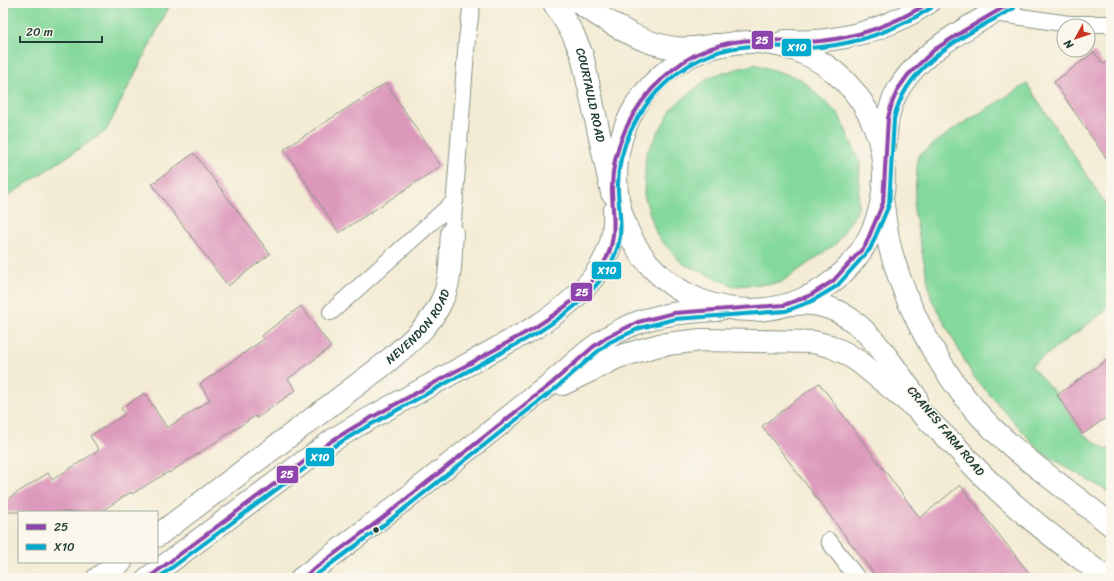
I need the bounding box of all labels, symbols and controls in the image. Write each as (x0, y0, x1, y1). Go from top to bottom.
scale bar (20, 18, 102, 44)
north arrow (1056, 18, 1096, 58)
text: 20 m (26, 21, 53, 43)
line badge: 25 (751, 30, 774, 50)
text: 25 (754, 31, 769, 50)
text: N (1059, 35, 1079, 54)
line badge: X10 (781, 38, 812, 57)
text: X10 (787, 38, 807, 57)
street label: COURTAULD ROAD (569, 44, 612, 145)
line badge: X10 (591, 261, 622, 280)
text: X10 (597, 261, 617, 280)
line badge: 25 (570, 282, 593, 302)
text: 25 (574, 283, 589, 302)
street label: NEVENDON ROAD (380, 285, 457, 370)
street label: CRANES FARM ROAD (901, 381, 991, 481)
line badge: X10 (305, 447, 335, 467)
text: X10 (310, 448, 330, 467)
line badge: 25 (276, 465, 299, 484)
text: 25 (279, 465, 294, 484)
legend (18, 511, 158, 563)
text: 25 (54, 516, 68, 538)
unlabelled marker (371, 525, 381, 535)
text: X10 (53, 536, 75, 558)

